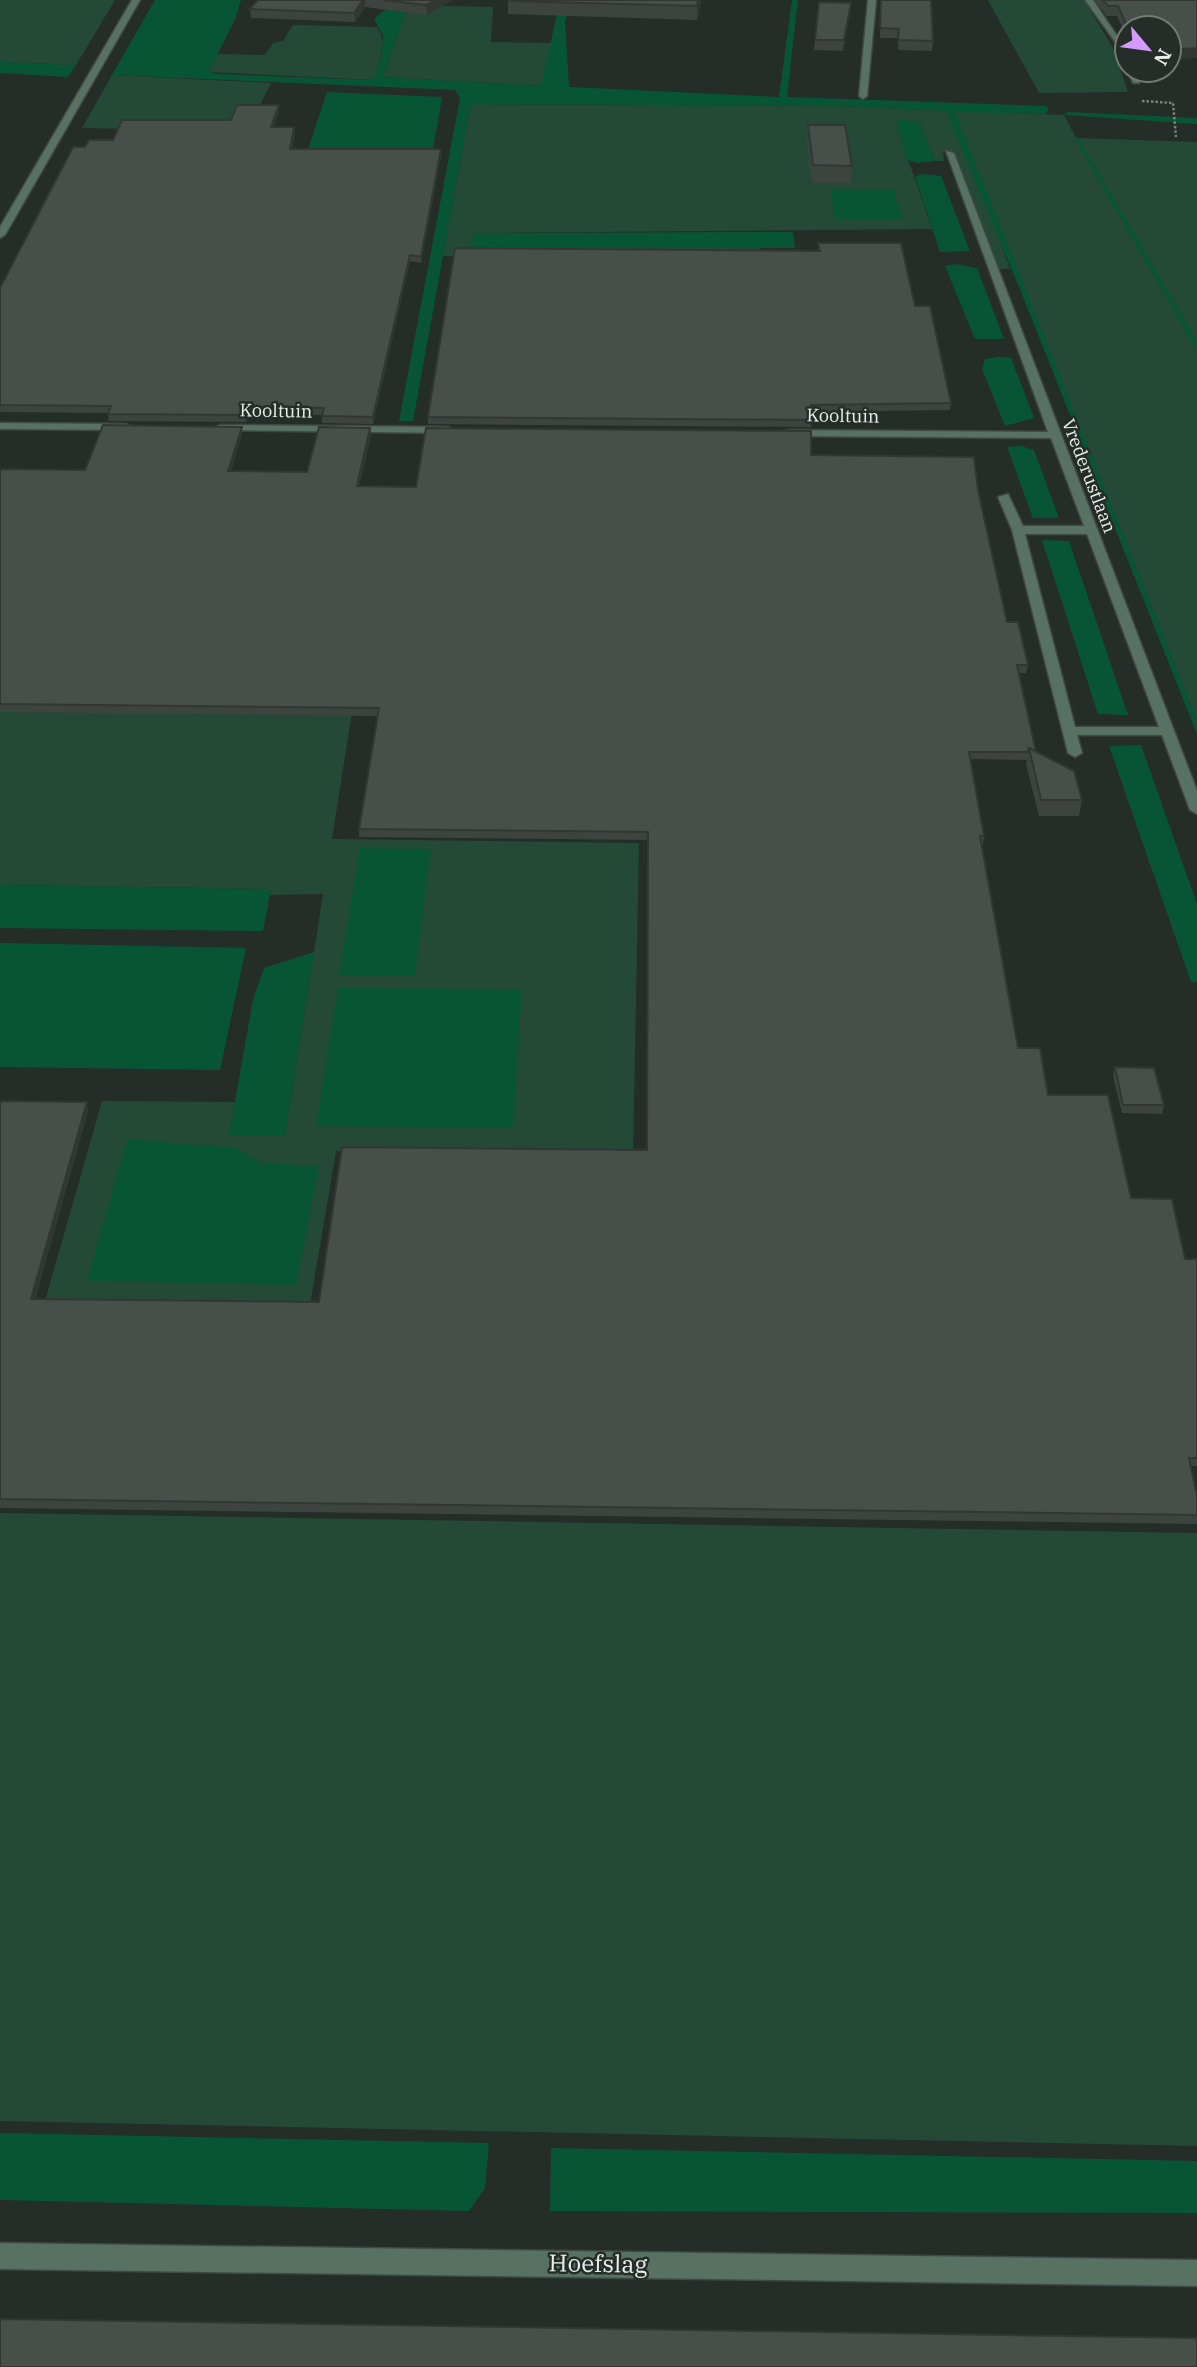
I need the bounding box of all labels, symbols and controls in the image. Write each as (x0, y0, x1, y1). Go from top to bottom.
north arrow (1113, 14, 1183, 84)
text: N (1149, 45, 1177, 70)
street label: Kooltuin (239, 398, 313, 423)
street label: Kooltuin (806, 403, 880, 428)
street label: Vrederustlaan (1057, 415, 1122, 536)
street label: Hoefslag (548, 2246, 648, 2280)

